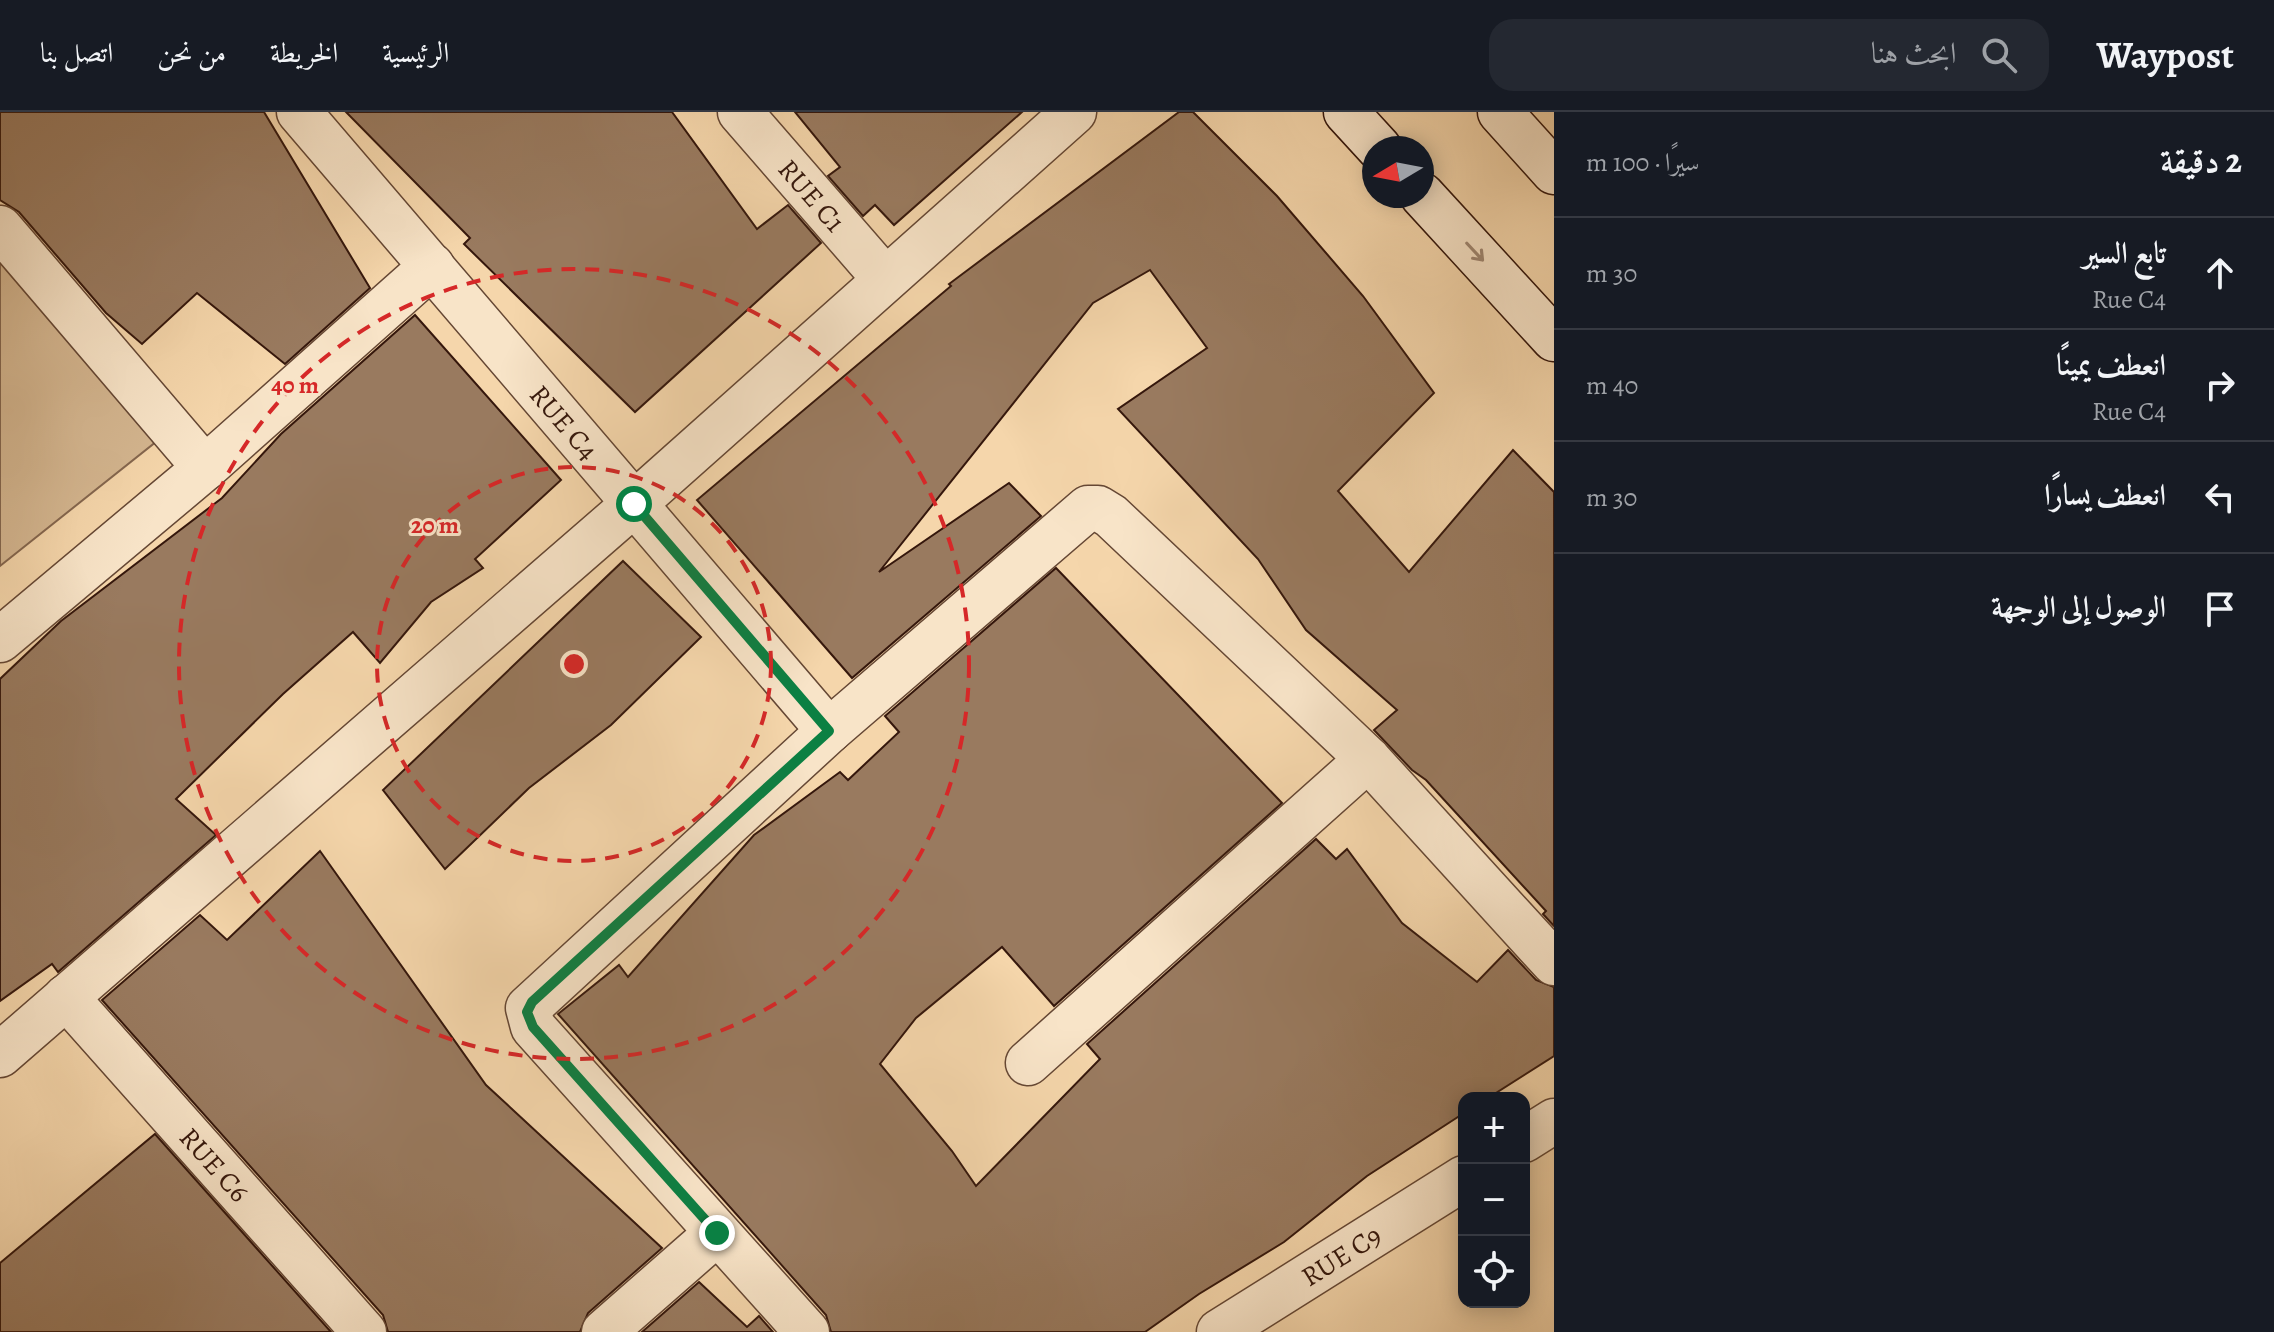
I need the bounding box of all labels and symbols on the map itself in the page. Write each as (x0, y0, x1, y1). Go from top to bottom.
north arrow (1362, 136, 1434, 208)
street label: RUE C1 (769, 151, 854, 240)
one-way arrow (1465, 242, 1483, 262)
text: 40 m (271, 369, 319, 401)
street label: RUE C4 (521, 377, 607, 468)
route start (616, 486, 652, 522)
text: 20 m (411, 509, 459, 541)
centre of rings (560, 650, 588, 678)
street label: RUE C6 (171, 1119, 258, 1211)
route end (699, 1215, 735, 1251)
street label: RUE C9 (1294, 1217, 1389, 1296)

